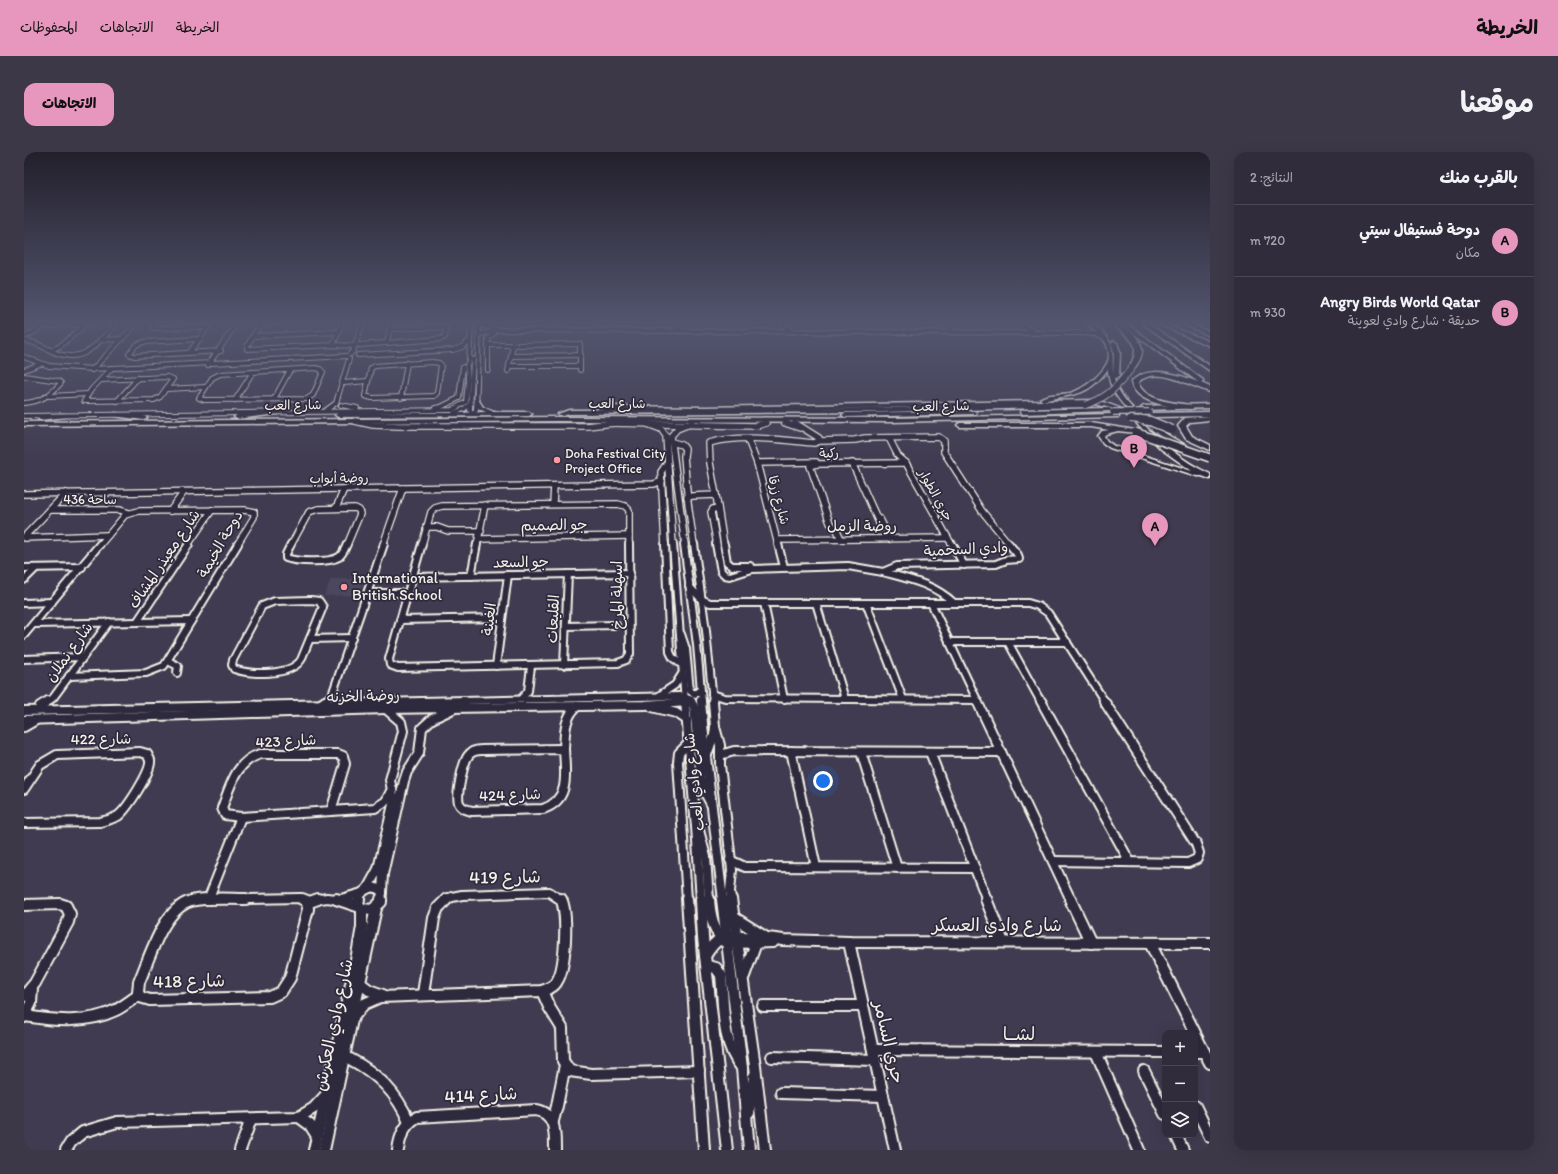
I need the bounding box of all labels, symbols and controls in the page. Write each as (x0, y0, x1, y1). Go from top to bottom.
text: الخريطة (1476, 16, 1538, 39)
text: المحفوظات (20, 19, 78, 36)
text: الاتجاهات (100, 19, 154, 36)
text: الخريطة (176, 19, 219, 36)
button: الاتجاهات (24, 83, 114, 126)
text: موقعنا (1460, 85, 1534, 119)
text: بالقرب منك (1440, 167, 1518, 187)
text: النتائج: 2 (1250, 170, 1293, 185)
text: دوحة فستيفال سيتي (1359, 221, 1480, 239)
text: 720 m (1250, 233, 1285, 248)
text: A (1501, 233, 1509, 248)
text: مكان (1456, 245, 1480, 260)
text: Angry Birds World Qatar (1321, 293, 1480, 311)
text: 930 m (1250, 305, 1286, 320)
text: B (1501, 305, 1509, 320)
text: حديقة · شارع وادي لعوينة (1348, 313, 1480, 328)
street label: شارع العب (588, 396, 646, 413)
street label: شارع العب (264, 397, 322, 415)
street label: شارع العب (912, 398, 970, 416)
pin: B (1121, 435, 1147, 468)
street label: ركية (819, 445, 839, 462)
place label: Doha Festival City Project Office (565, 446, 665, 476)
marker: Doha Festival City Project Office (552, 455, 562, 465)
street label: جري الطوار (913, 466, 956, 525)
street label: روضة أبواب (309, 470, 369, 487)
street label: شارع زرقا (763, 474, 793, 527)
street label: ساحة 436 (63, 492, 117, 507)
street label: شارع معيذر المشاف (124, 506, 205, 612)
street label: دوحة الخيمة (193, 507, 247, 581)
pin: A (1142, 513, 1168, 546)
street label: جو الصميم (520, 515, 588, 538)
street label: روضة الزمل (827, 517, 897, 535)
street label: وادي السحمية (923, 538, 1009, 562)
street label: جو السعد (493, 553, 549, 571)
street label: اسهلة المرخ (608, 561, 627, 629)
place label: International British School (352, 569, 443, 604)
marker: International British School (339, 582, 349, 592)
street label: القليعات (543, 594, 563, 644)
street label: الغينة (478, 602, 500, 636)
street label: شارع نملان (41, 619, 97, 686)
street label: روضة الخزنه (326, 686, 400, 706)
street label: شارع 422 (71, 729, 131, 750)
street label: شارع 423 (255, 730, 317, 753)
street label: شارع وادي العب (680, 732, 710, 832)
your location (813, 771, 833, 791)
street label: شارع 424 (479, 785, 541, 806)
street label: شارع 419 (469, 865, 541, 890)
street label: شارع وادي العسكر (930, 914, 1062, 938)
street label: شارع وادي العكرش (308, 957, 360, 1094)
street label: شارع 418 (153, 969, 225, 994)
street label: جري السامر (866, 996, 909, 1086)
street label: لشــا (1003, 1023, 1035, 1045)
map controls (1162, 1030, 1198, 1138)
button: + (1162, 1030, 1198, 1066)
button: − (1162, 1066, 1198, 1102)
street label: شارع 414 (444, 1082, 518, 1109)
button: layers (1162, 1102, 1198, 1138)

